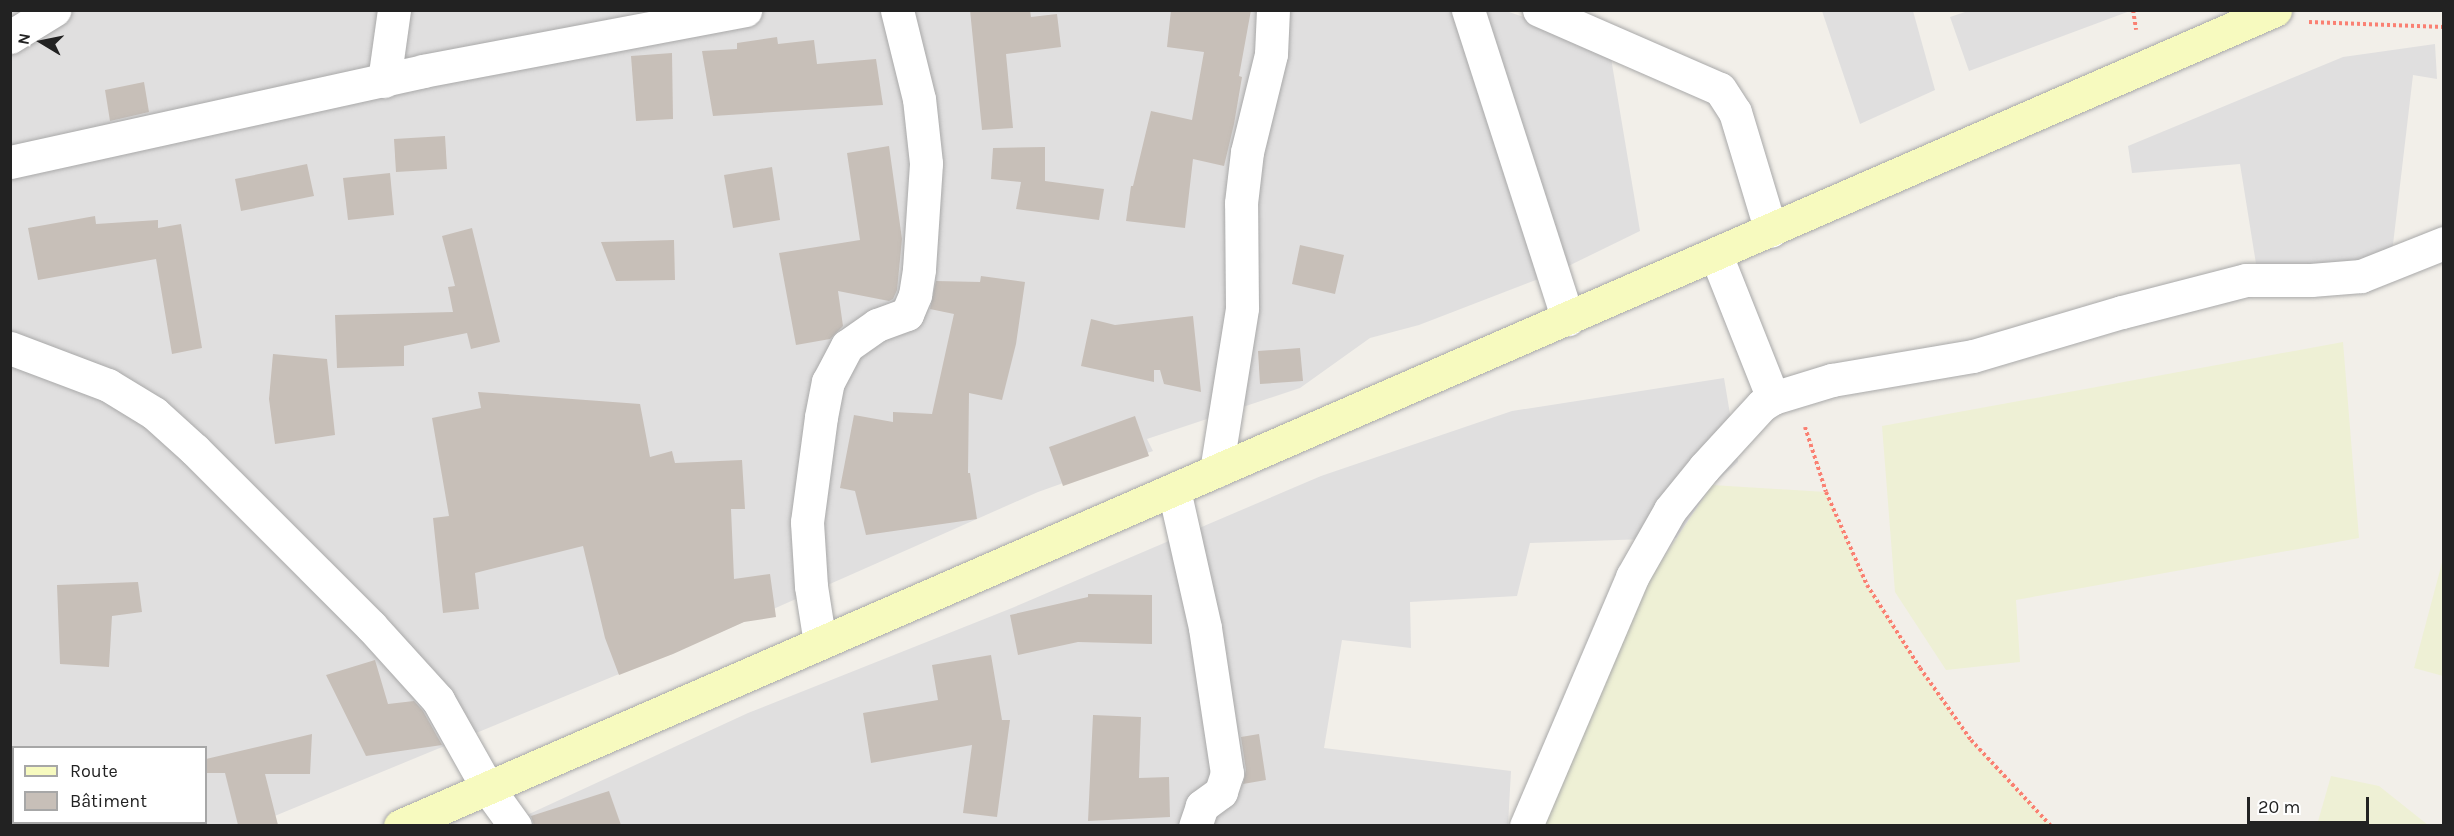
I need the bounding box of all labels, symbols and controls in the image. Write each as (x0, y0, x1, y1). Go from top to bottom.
north arrow (12, 12, 72, 72)
text: N (13, 31, 34, 46)
legend (12, 746, 207, 824)
text: Route (70, 760, 118, 782)
scale bar (2250, 785, 2372, 823)
text: Bâtiment (70, 790, 147, 812)
text: 20 m (2258, 796, 2300, 818)

